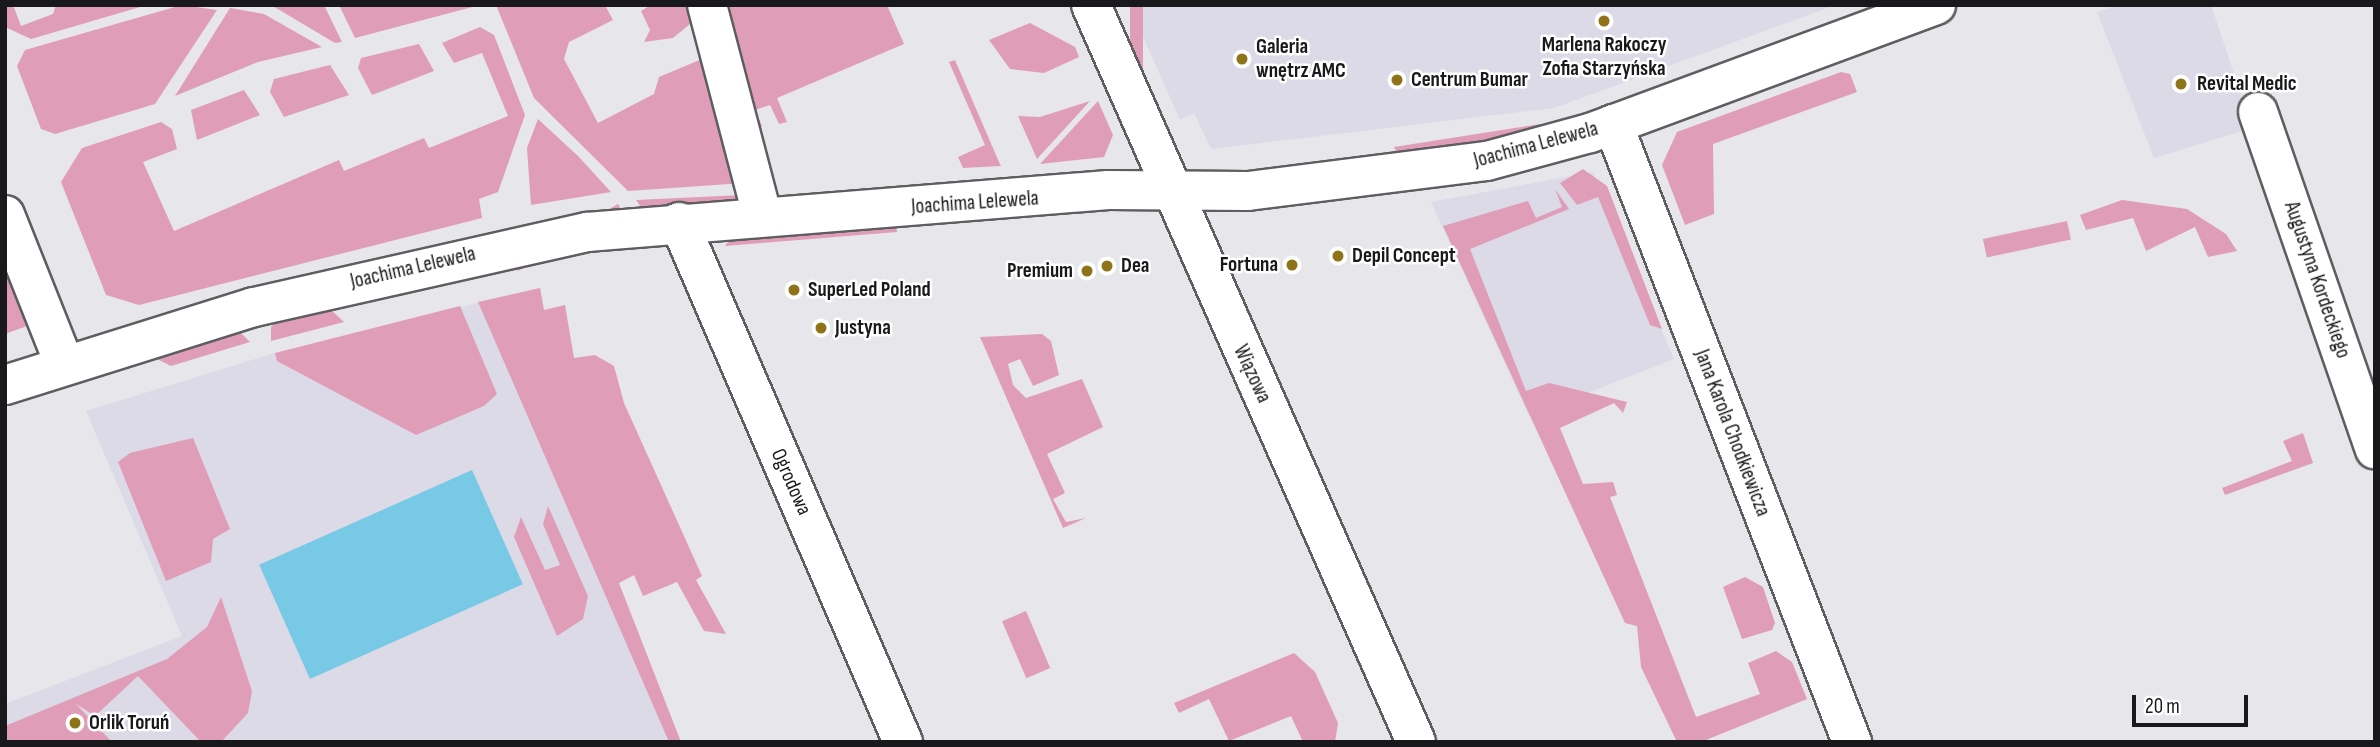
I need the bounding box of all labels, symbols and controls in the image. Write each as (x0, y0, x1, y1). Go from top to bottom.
marker: Marlena Rakoczy Zofia Starzyńska (1596, 13, 1612, 29)
place label: Marlena Rakoczy Zofia Starzyńska (1542, 32, 1666, 82)
place label: Galeria wnętrz AMC (1256, 34, 1346, 84)
marker: Galeria wnętrz AMC (1234, 51, 1250, 67)
place label: Centrum Bumar (1411, 67, 1528, 93)
place label: Revital Medic (2197, 71, 2297, 97)
marker: Centrum Bumar (1389, 72, 1405, 88)
marker: Revital Medic (2171, 74, 2191, 94)
street label: Joachima Lelewela (1471, 116, 1601, 174)
street label: Joachima Lelewela (910, 186, 1040, 220)
street label: Augustyna Kordeckiego (2278, 198, 2356, 362)
street label: Joachima Lelewela (348, 241, 478, 295)
place label: Depil Concept (1352, 243, 1456, 269)
marker: Depil Concept (1330, 248, 1346, 264)
place label: Fortuna (1220, 252, 1278, 278)
place label: Dea (1121, 253, 1149, 279)
marker: Fortuna (1284, 257, 1300, 273)
place label: Premium (1007, 258, 1073, 284)
marker: Dea (1099, 258, 1115, 274)
marker: Premium (1079, 263, 1095, 279)
place label: SuperLed Poland (808, 277, 931, 303)
marker: SuperLed Poland (786, 282, 802, 298)
place label: Justyna (835, 315, 891, 341)
marker: Justyna (813, 320, 829, 336)
street label: Wiązowa (1228, 341, 1276, 407)
street label: Jana Karola Chodkiewicza (1689, 346, 1775, 520)
street label: Ogrodowa (765, 445, 817, 519)
scale bar (2135, 680, 2250, 724)
text: 20 m (2145, 694, 2180, 719)
place label: Orlik Toruń (89, 710, 169, 736)
marker: Orlik Toruń (67, 715, 83, 731)

